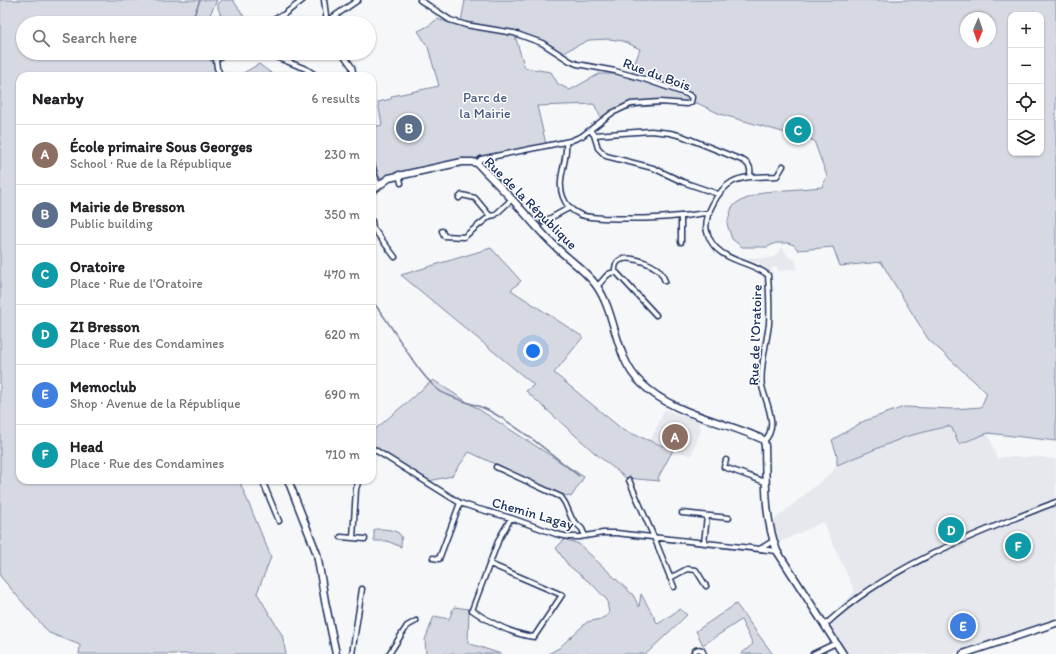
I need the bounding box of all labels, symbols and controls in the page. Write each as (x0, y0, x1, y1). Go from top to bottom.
north arrow (960, 12, 996, 48)
map controls (1008, 12, 1044, 156)
button: + (1008, 12, 1044, 48)
search box (16, 16, 376, 60)
icon: search (30, 27, 52, 49)
text: Search here (62, 29, 137, 47)
button: − (1008, 48, 1044, 84)
street label: Rue du Bois (621, 54, 693, 95)
button: locate (1008, 84, 1044, 120)
text: Nearby (32, 88, 84, 108)
park label: Parc de la Mairie (459, 89, 511, 122)
text: 6 results (312, 91, 360, 106)
pin: B (396, 113, 422, 143)
pin: C (785, 115, 811, 145)
button: layers (1008, 120, 1044, 156)
text: École primaire Sous Georges (70, 138, 253, 156)
text: A (41, 147, 49, 162)
text: 230 m (324, 147, 360, 162)
street label: Rue de la République (481, 153, 581, 254)
text: School · Rue de la République (70, 156, 232, 171)
text: Mairie de Bresson (70, 198, 185, 216)
text: B (41, 207, 49, 222)
text: 350 m (324, 207, 360, 222)
text: Public building (70, 216, 153, 231)
text: Oratoire (70, 258, 125, 276)
text: C (41, 267, 49, 282)
text: 470 m (324, 267, 360, 282)
text: Place · Rue de l'Oratoire (70, 276, 203, 291)
street label: Rue de l'Oratoire (745, 284, 766, 386)
text: ZI Bresson (70, 318, 140, 336)
text: D (41, 327, 49, 342)
text: 620 m (324, 327, 360, 342)
text: Place · Rue des Condamines (70, 336, 224, 351)
your location (523, 341, 543, 361)
text: Memoclub (70, 378, 136, 396)
text: E (41, 387, 49, 402)
text: 690 m (324, 387, 360, 402)
text: Shop · Avenue de la République (70, 396, 241, 411)
pin: A (662, 422, 688, 452)
text: Head (70, 438, 103, 456)
text: F (42, 447, 48, 462)
text: 710 m (326, 447, 360, 462)
text: Place · Rue des Condamines (70, 456, 224, 471)
street label: Chemin Lagay (490, 494, 576, 533)
pin: D (938, 515, 964, 545)
pin: F (1005, 531, 1031, 561)
pin: E (950, 611, 976, 641)

